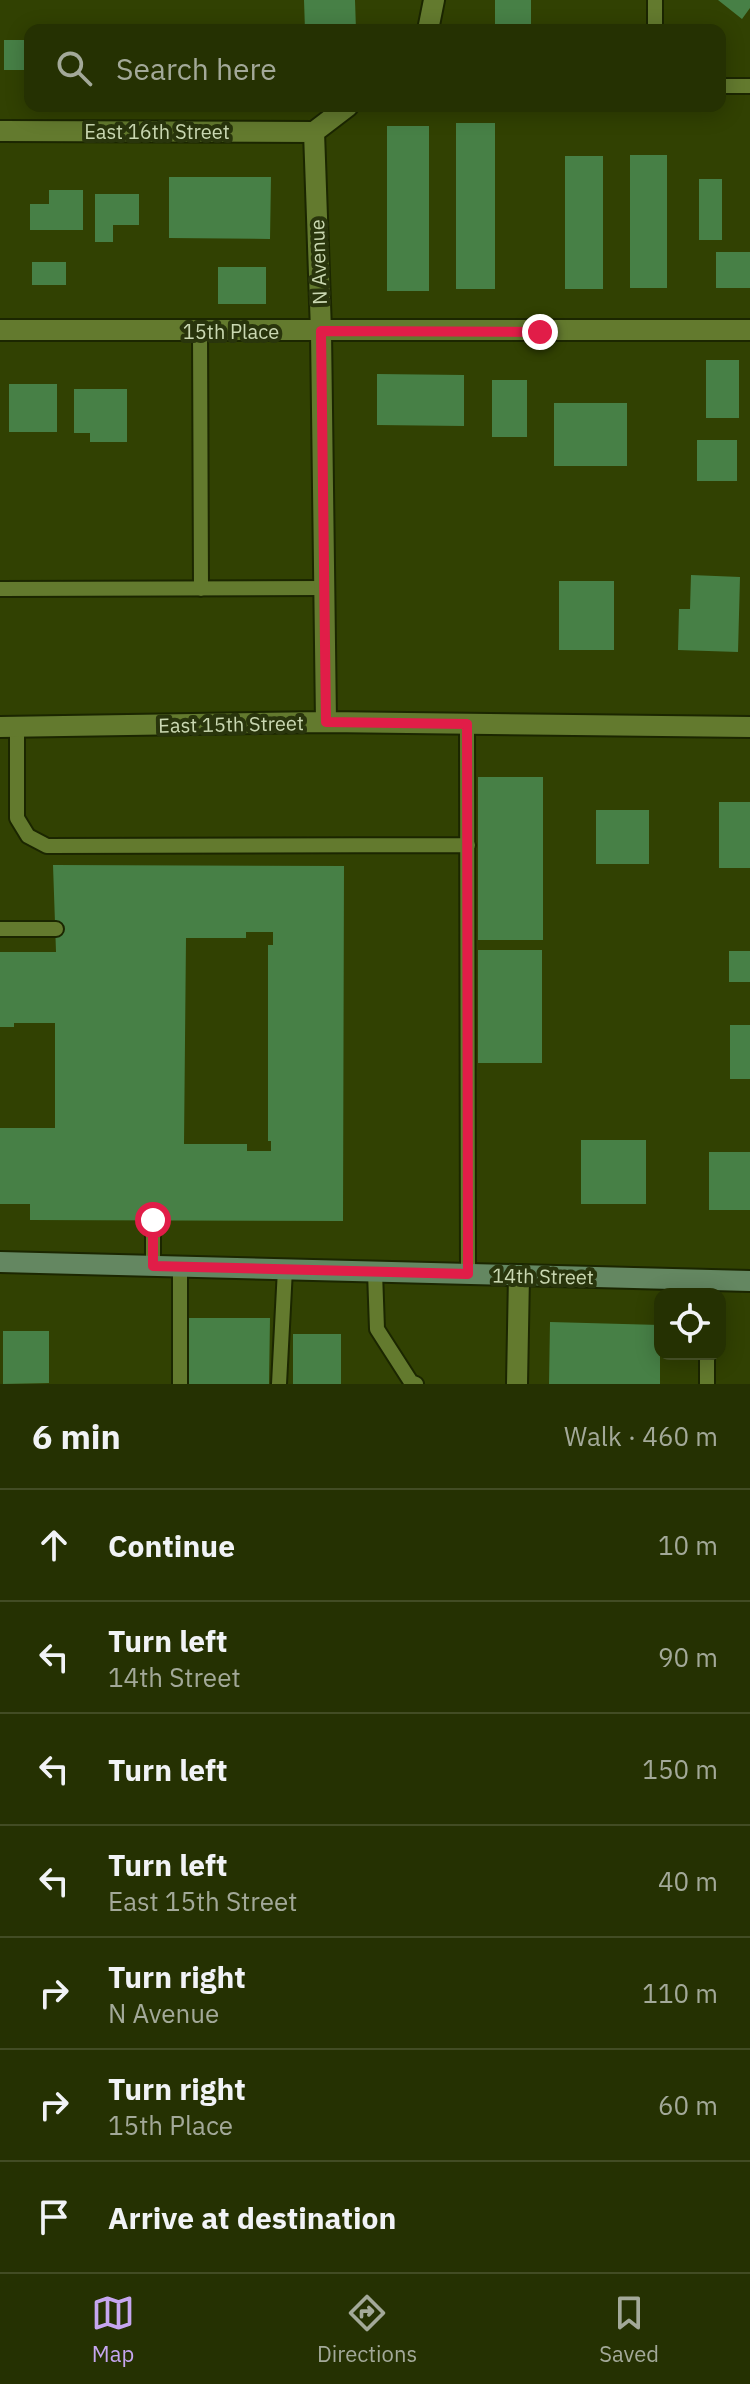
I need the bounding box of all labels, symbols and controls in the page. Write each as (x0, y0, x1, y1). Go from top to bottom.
search box (24, 24, 726, 112)
icon: search (52, 46, 96, 90)
text: Search here (116, 49, 277, 88)
street label: East 16th Street (84, 118, 230, 145)
street label: N Avenue (303, 219, 333, 305)
route end (522, 314, 558, 350)
street label: 15th Place (183, 318, 279, 345)
street label: East 15th Street (158, 709, 304, 739)
route start (135, 1202, 171, 1238)
street label: 14th Street (492, 1262, 594, 1290)
map controls (654, 1288, 726, 1360)
button: locate (654, 1288, 726, 1360)
text: 6 min (32, 1414, 121, 1458)
text: Walk · 460 m (564, 1419, 718, 1453)
icon: ahead (32, 1523, 76, 1567)
text: Continue (108, 1526, 235, 1565)
text: 10 m (658, 1528, 718, 1562)
text: Turn left (108, 1621, 227, 1660)
icon: left (32, 1635, 76, 1679)
text: 90 m (658, 1640, 718, 1674)
text: 14th Street (108, 1660, 241, 1694)
icon: left (32, 1747, 76, 1791)
text: Turn left (108, 1750, 227, 1789)
text: 150 m (642, 1752, 718, 1786)
text: Turn left (108, 1845, 227, 1884)
icon: left (32, 1859, 76, 1903)
text: 40 m (658, 1864, 718, 1898)
text: East 15th Street (108, 1884, 297, 1918)
text: Turn right (108, 1957, 246, 1996)
icon: right (32, 1971, 76, 2015)
text: 110 m (642, 1976, 718, 2010)
text: N Avenue (108, 1996, 219, 2030)
text: Turn right (108, 2069, 246, 2108)
icon: right (32, 2083, 76, 2127)
text: 60 m (658, 2088, 718, 2122)
text: 15th Place (108, 2108, 233, 2142)
icon: arrive (32, 2195, 76, 2239)
text: Arrive at destination (108, 2198, 396, 2237)
tab: Map (91, 2291, 135, 2368)
tab: Directions (317, 2291, 417, 2368)
tab: Saved (599, 2291, 659, 2368)

